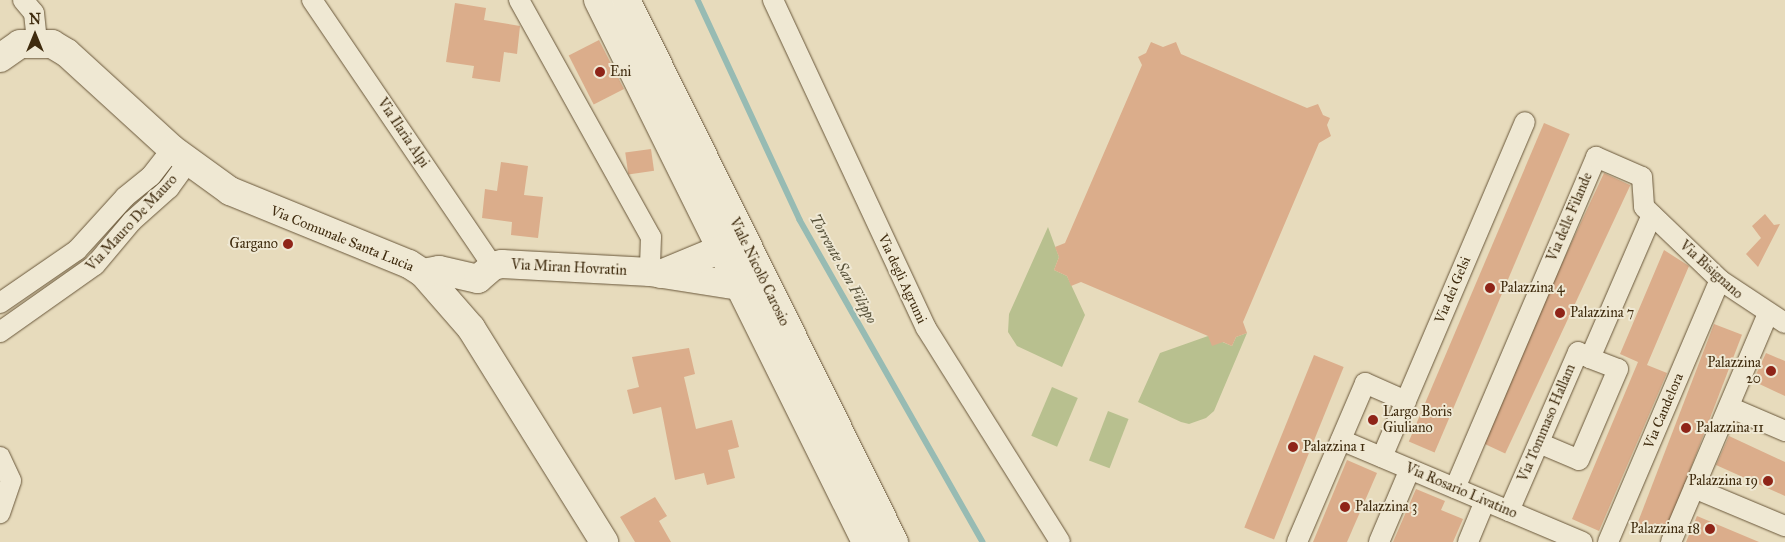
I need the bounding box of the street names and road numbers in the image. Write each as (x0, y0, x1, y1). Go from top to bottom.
street label: Via Ilaria Alpi (374, 95, 432, 171)
street label: Via delle Filande (1544, 170, 1596, 264)
street label: Via Mauro De Mauro (83, 171, 181, 275)
street label: Via Comunale Santa Lucia (268, 203, 416, 275)
street label: Viale Nicolò Carosio (725, 215, 793, 329)
street label: Via degli Agrumi (874, 232, 930, 326)
street label: Via Bisignano (1676, 237, 1746, 303)
street label: Via dei Gelsi (1431, 254, 1475, 326)
street label: Via Miran Hovratin (511, 257, 627, 279)
street label: Via Tommaso Hallam (1515, 362, 1579, 484)
street label: Via Candelora (1641, 371, 1687, 451)
street label: Via Rosario Livatino (1403, 460, 1519, 522)

